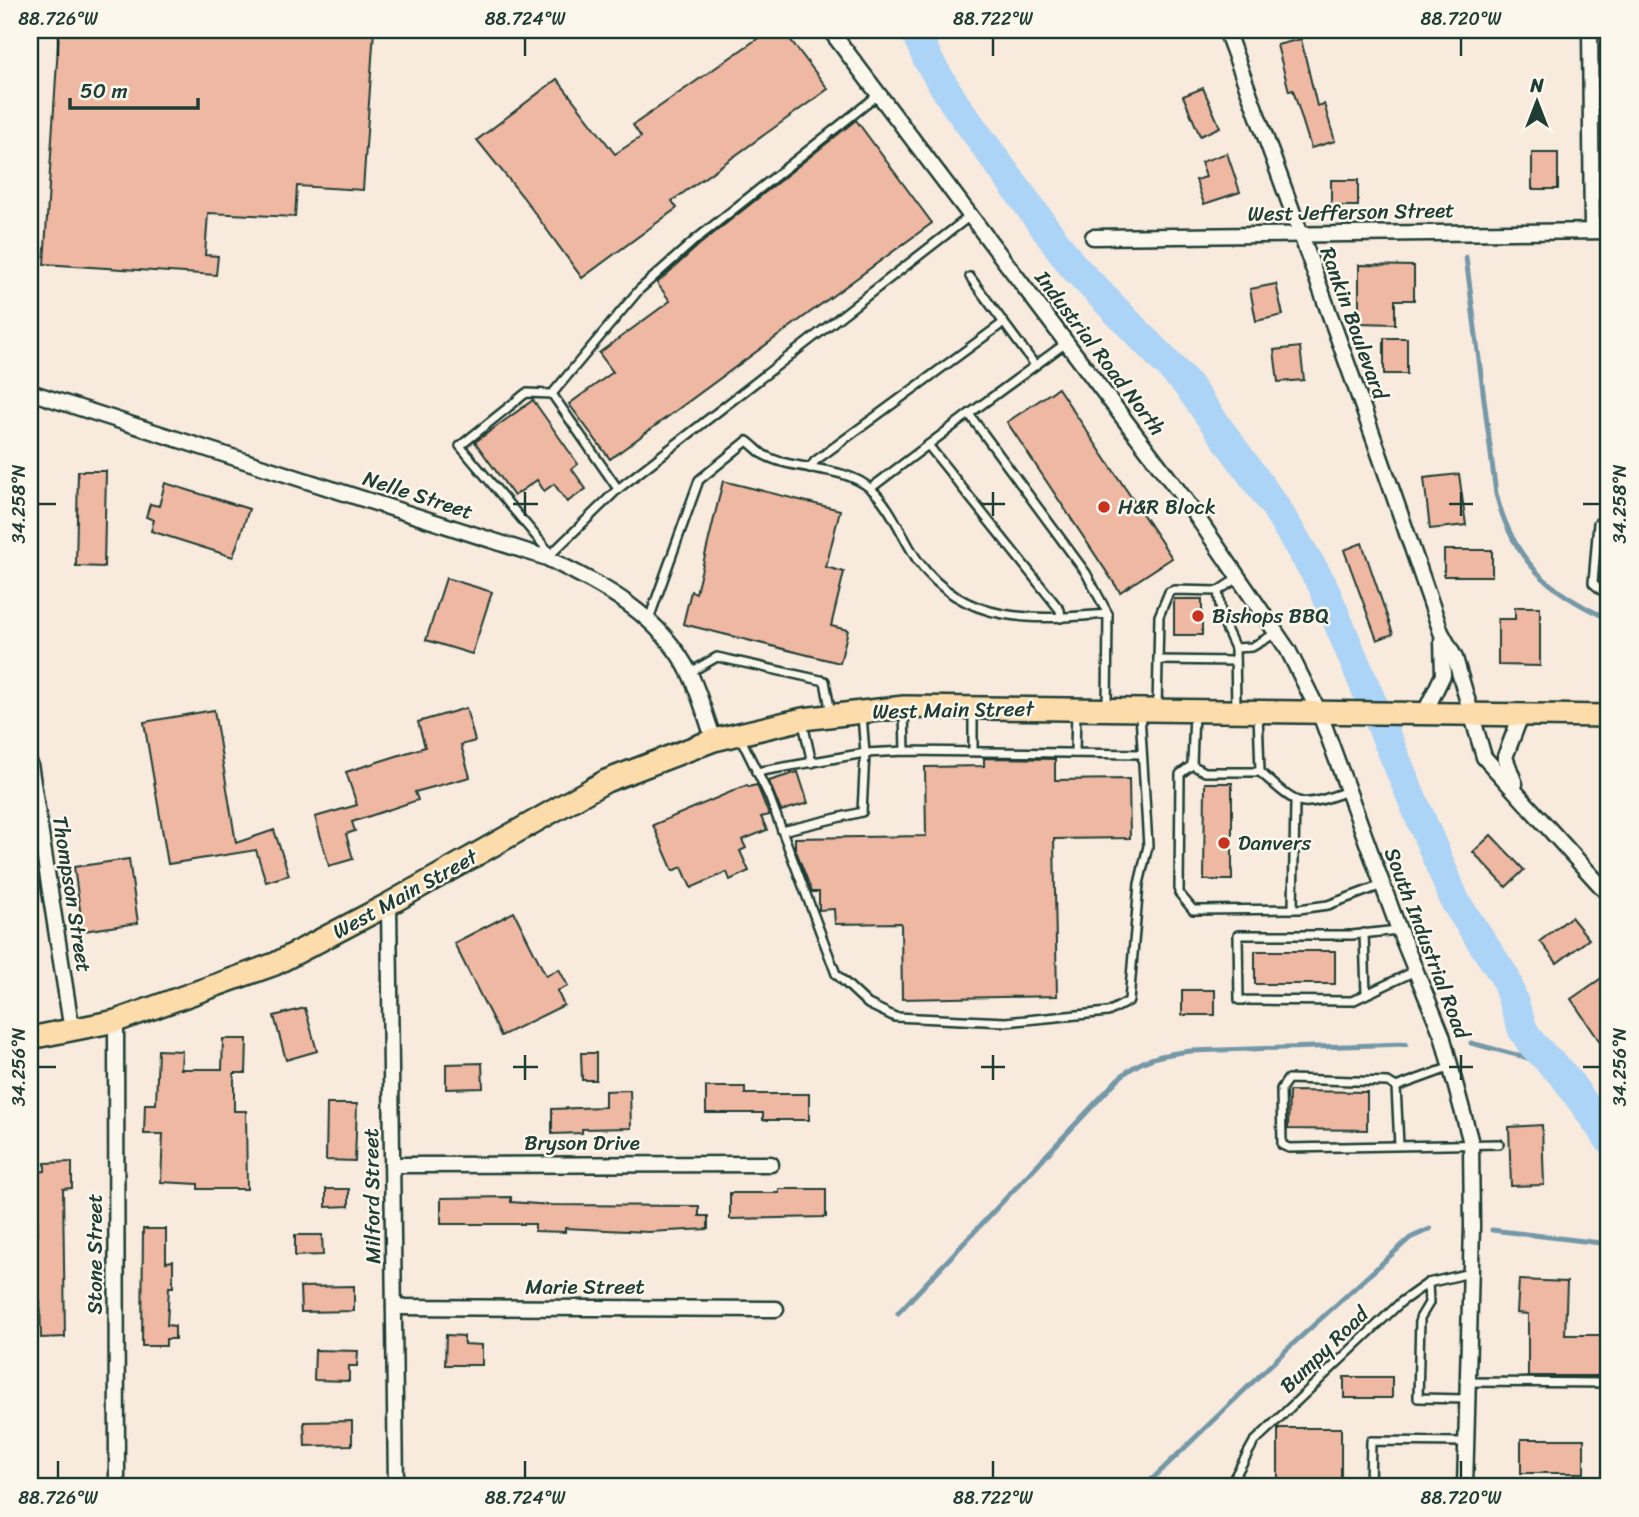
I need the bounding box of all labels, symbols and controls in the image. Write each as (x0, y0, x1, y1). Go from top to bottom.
text: 88.726°W (18, 3, 99, 35)
text: 88.724°W (485, 3, 566, 35)
text: 88.722°W (953, 3, 1034, 35)
text: 88.720°W (1421, 3, 1503, 35)
scale bar (70, 66, 198, 110)
north arrow (1502, 66, 1572, 136)
text: N (1529, 69, 1544, 102)
text: 50 m (80, 72, 128, 110)
street label: West Jefferson Street (1247, 191, 1455, 233)
street label: Rankin Boulevard (1309, 241, 1400, 407)
street label: Industrial Road North (1024, 261, 1175, 444)
street label: Nelle Street (358, 459, 478, 531)
text: 34.258°N (3, 464, 35, 543)
text: 34.258°N (1604, 464, 1636, 543)
place label: H&R Block (1118, 488, 1216, 526)
marker: H&R Block (1096, 499, 1112, 515)
place label: Bishops BBQ (1212, 597, 1329, 635)
marker: Bishops BBQ (1190, 608, 1206, 624)
street label: West Main Street (872, 690, 1036, 730)
street label: Thompson Street (41, 813, 103, 975)
place label: Danvers (1238, 824, 1312, 862)
marker: Danvers (1216, 835, 1232, 851)
street label: West Main Street (325, 837, 486, 950)
street label: South Industrial Road (1373, 842, 1482, 1046)
text: 34.256°N (3, 1027, 35, 1106)
text: 34.256°N (1604, 1027, 1636, 1106)
street label: Bryson Drive (524, 1124, 640, 1162)
street label: Milford Street (352, 1128, 392, 1264)
street label: Stone Street (76, 1194, 114, 1314)
street label: Marie Street (525, 1268, 645, 1306)
street label: Bumpy Road (1270, 1296, 1379, 1403)
text: 88.726°W (18, 1482, 99, 1514)
text: 88.724°W (485, 1482, 566, 1514)
text: 88.722°W (953, 1482, 1034, 1514)
text: 88.720°W (1421, 1482, 1503, 1514)

